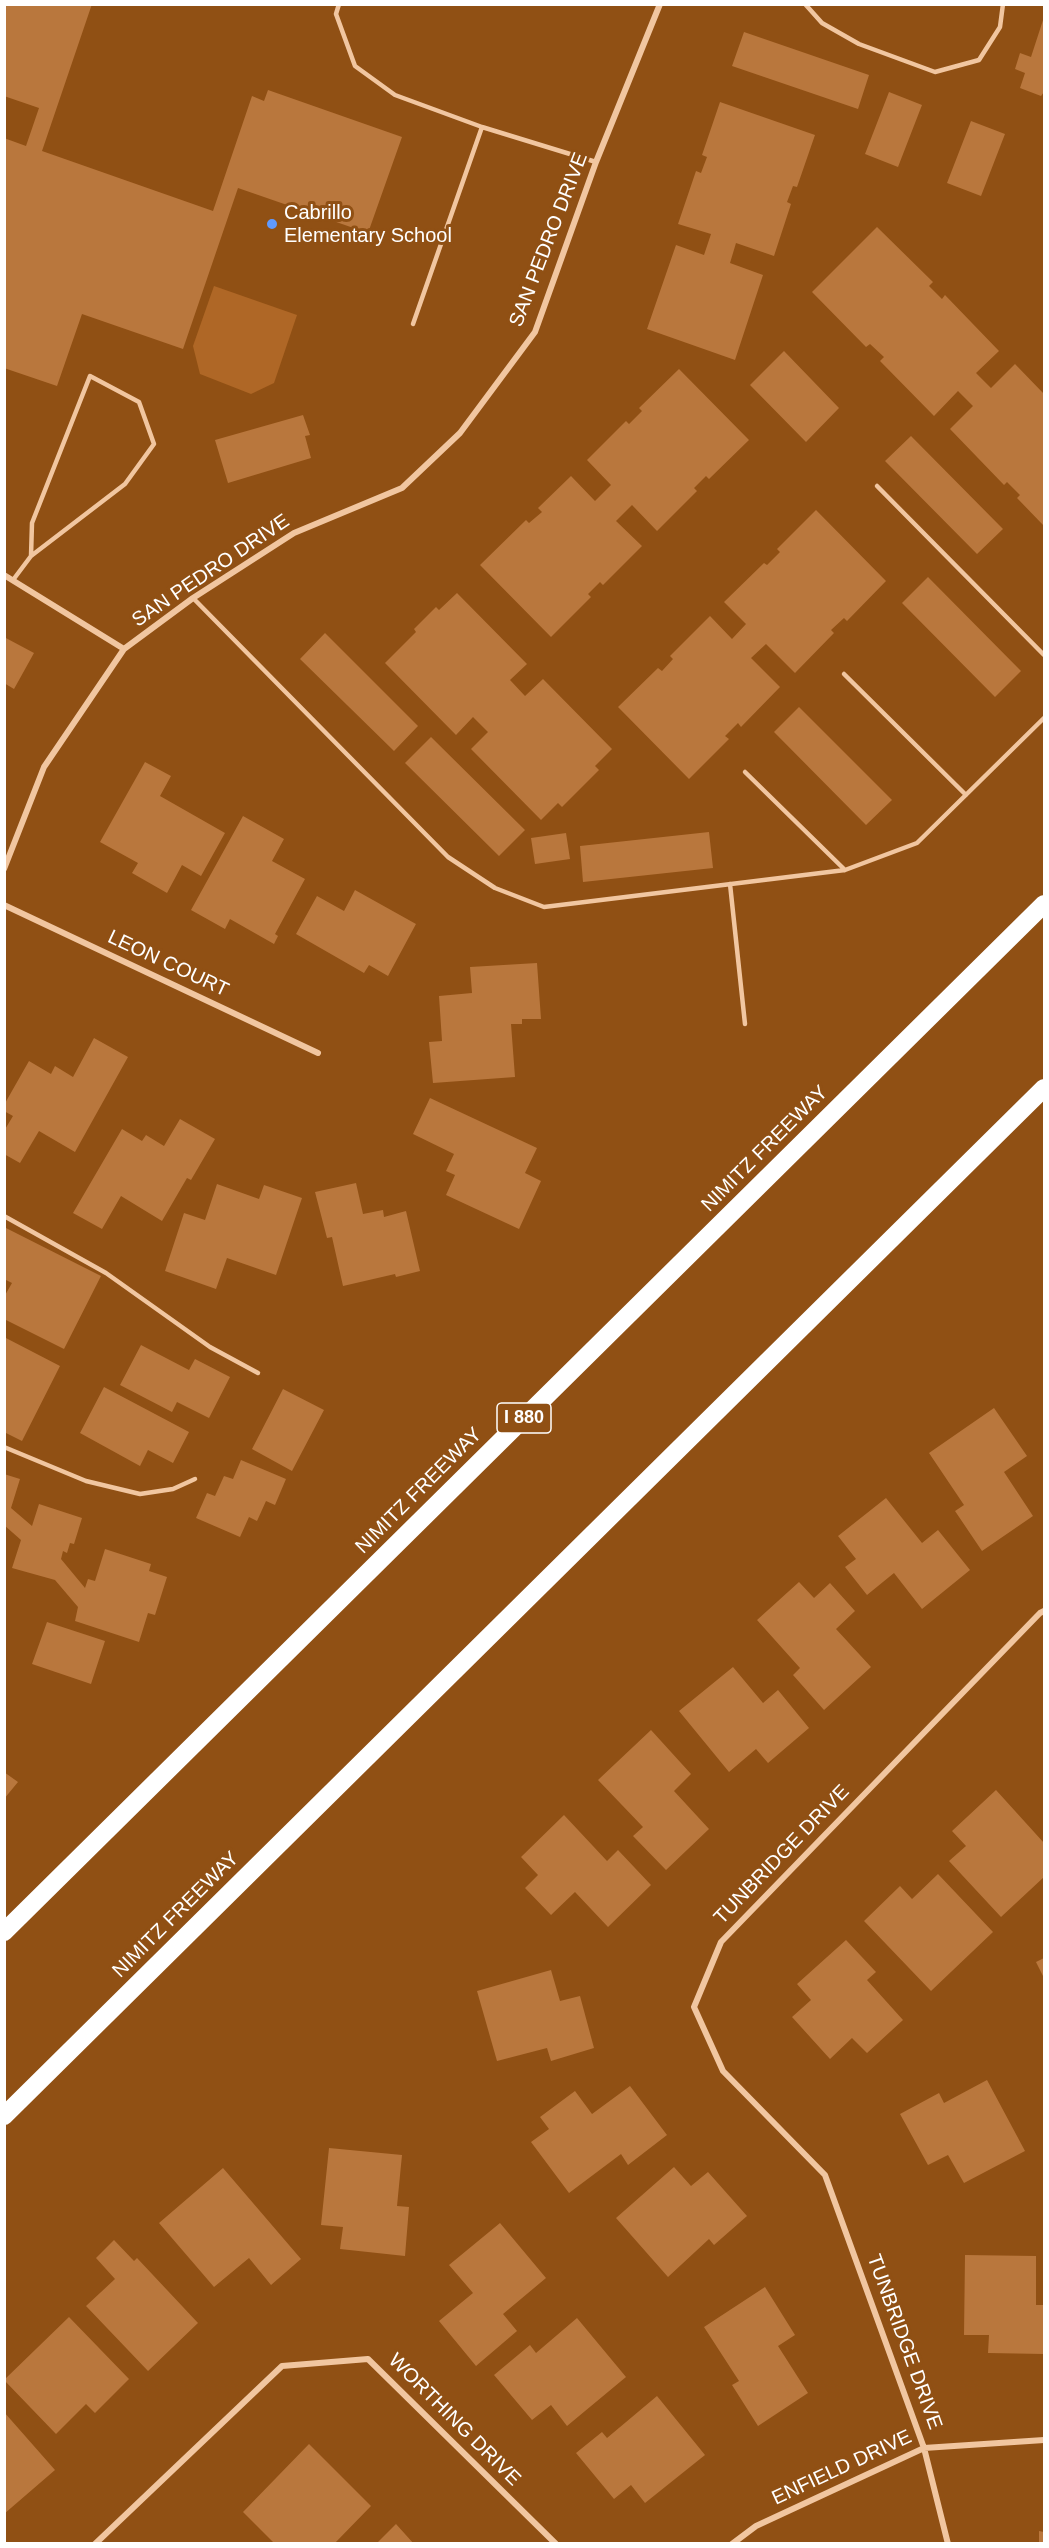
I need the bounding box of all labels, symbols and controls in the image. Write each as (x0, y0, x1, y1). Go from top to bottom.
street label: SAN PEDRO DRIVE (505, 150, 593, 330)
place label: Cabrillo Elementary School (284, 201, 452, 248)
marker: Cabrillo Elementary School (265, 217, 279, 231)
street label: SAN PEDRO DRIVE (128, 509, 294, 633)
street label: LEON COURT (104, 925, 232, 1003)
street label: NIMITZ FREEWAY (697, 1081, 833, 1217)
road number: I 880 (497, 1403, 551, 1433)
street label: NIMITZ FREEWAY (351, 1423, 487, 1559)
street label: TUNBRIDGE DRIVE (709, 1780, 855, 1930)
street label: NIMITZ FREEWAY (108, 1847, 244, 1983)
street label: TUNBRIDGE DRIVE (861, 2251, 947, 2433)
street label: WORTHING DRIVE (383, 2349, 525, 2491)
street label: ENFIELD DRIVE (768, 2425, 916, 2511)

